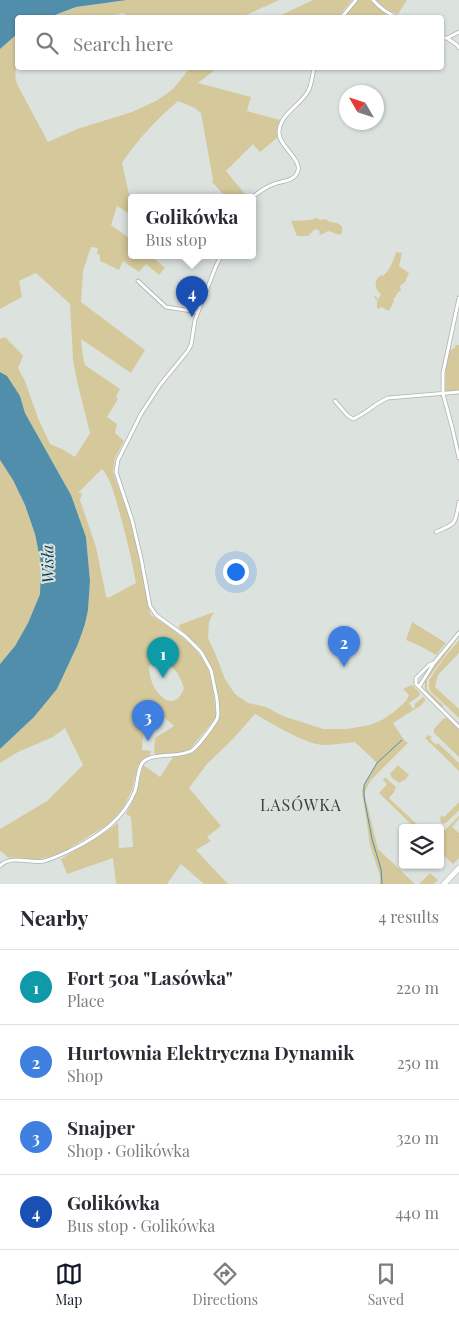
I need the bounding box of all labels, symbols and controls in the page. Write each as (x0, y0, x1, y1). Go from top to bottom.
search box (15, 15, 444, 70)
icon: search (33, 29, 61, 57)
text: Search here (73, 30, 173, 56)
north arrow (339, 85, 384, 130)
popup (128, 194, 256, 259)
text: Golikówka (146, 203, 238, 229)
text: Bus stop (146, 229, 207, 250)
pin: 4 (176, 276, 208, 317)
water label: Wisła (36, 544, 58, 584)
your location (223, 559, 249, 585)
pin: 2 (328, 626, 360, 667)
pin: 1 (147, 637, 179, 678)
pin: 3 (132, 700, 164, 741)
district label: LASÓWKA (260, 794, 342, 815)
map controls (399, 824, 444, 869)
button: layers (399, 824, 444, 869)
text: Nearby (20, 903, 89, 931)
text: 4 results (378, 906, 439, 927)
text: Fort 50a "Lasówka" (67, 964, 233, 990)
text: 1 (33, 977, 39, 998)
text: 220 m (396, 977, 439, 998)
text: Place (67, 990, 105, 1011)
text: Hurtownia Elektryczna Dynamik (67, 1039, 354, 1065)
text: 2 (32, 1052, 40, 1073)
text: 250 m (397, 1052, 439, 1073)
text: Shop (67, 1065, 103, 1086)
text: Snajper (67, 1114, 135, 1140)
text: 3 (32, 1127, 40, 1148)
text: 320 m (396, 1127, 439, 1148)
text: Shop · Golikówka (67, 1140, 190, 1161)
text: Golikówka (67, 1189, 160, 1215)
text: 4 (32, 1202, 40, 1223)
text: 440 m (395, 1202, 439, 1223)
text: Bus stop · Golikówka (67, 1215, 215, 1236)
tab: Map (55, 1260, 83, 1309)
tab: Directions (193, 1260, 258, 1309)
tab: Saved (368, 1260, 404, 1309)

